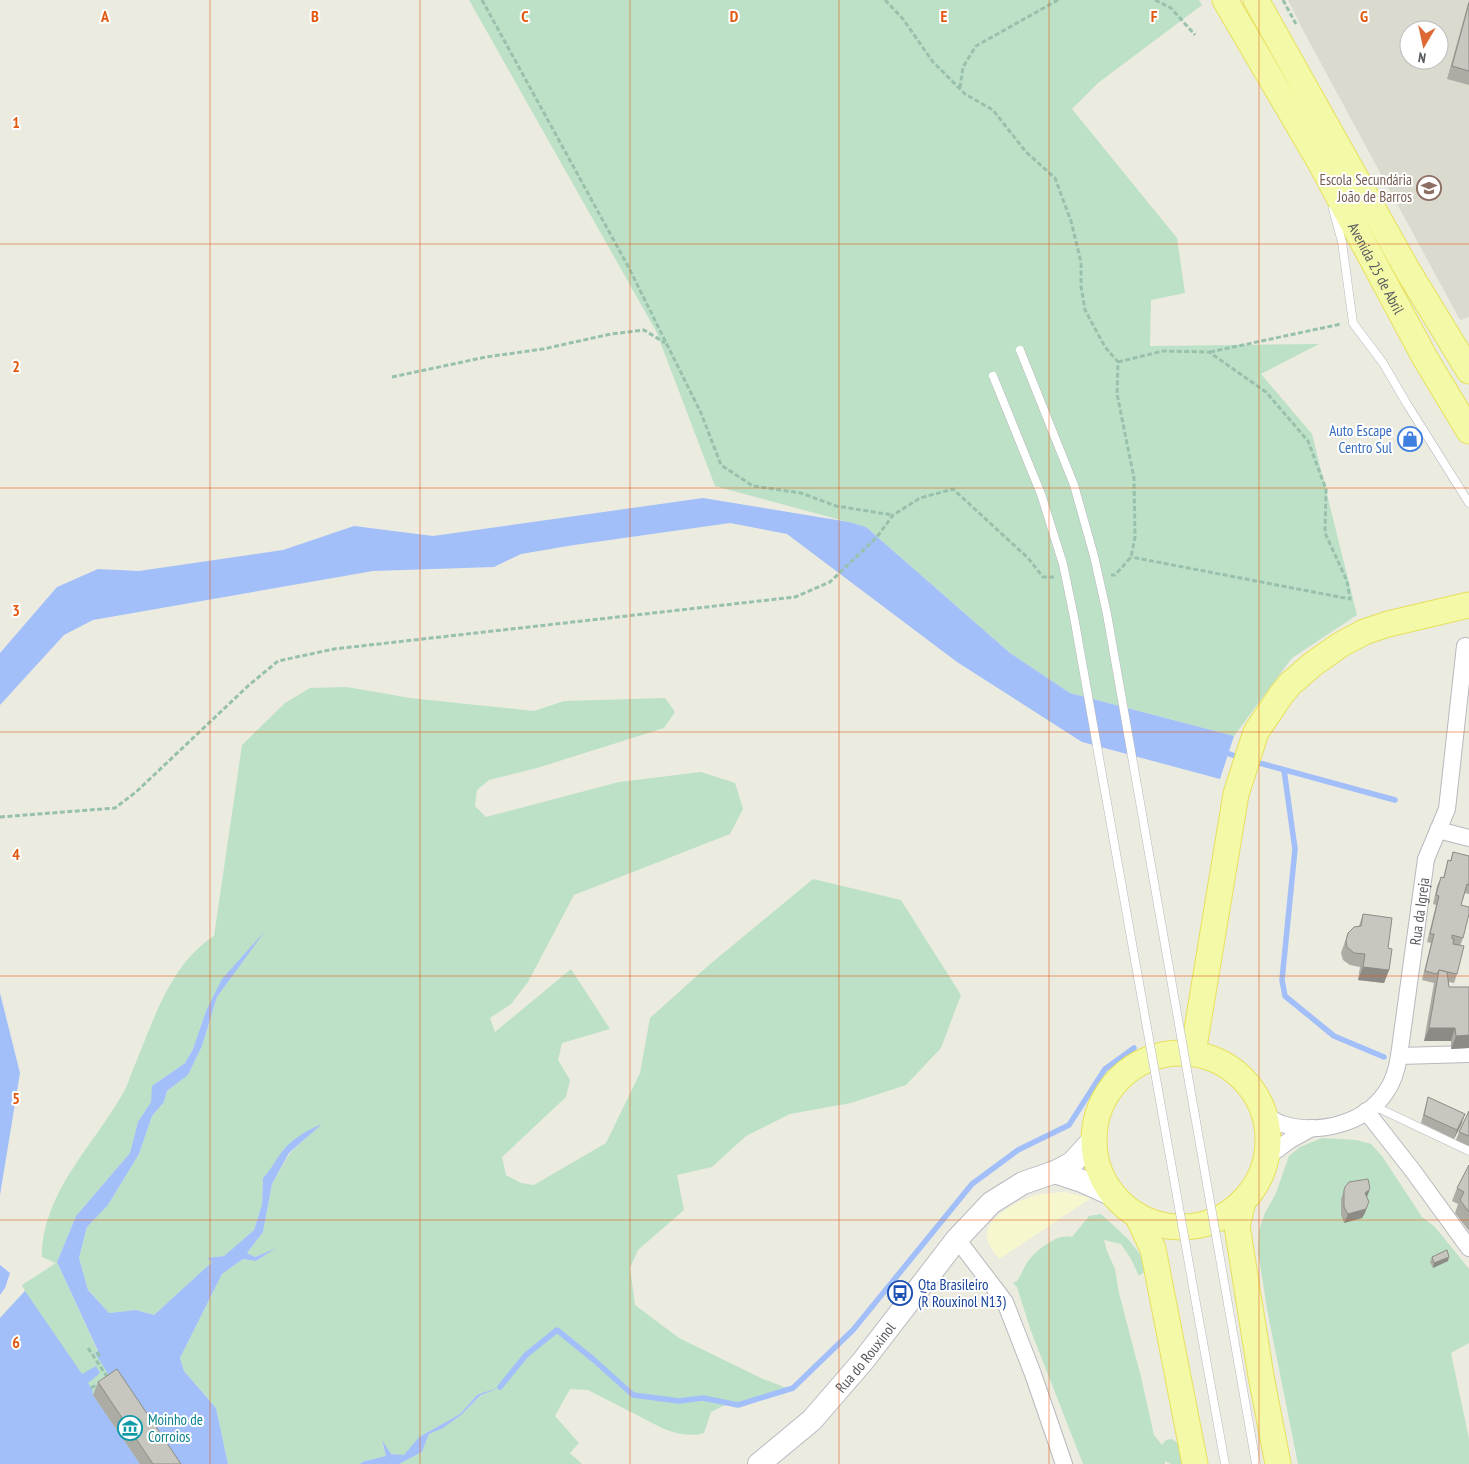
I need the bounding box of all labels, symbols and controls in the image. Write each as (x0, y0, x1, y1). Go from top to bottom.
text: A (100, 6, 110, 26)
text: B (311, 6, 319, 26)
text: C (521, 6, 529, 26)
text: D (730, 6, 739, 26)
text: E (941, 6, 948, 26)
text: F (1151, 6, 1158, 26)
text: G (1360, 6, 1368, 26)
north arrow (1399, 20, 1449, 70)
text: N (1417, 48, 1427, 67)
text: 1 (12, 112, 20, 132)
place label: Escola Secundária João de Barros (1319, 170, 1412, 206)
school or university icon: Escola Secundária João de Barros (1416, 175, 1442, 201)
street label: Avenida 25 de Abril (1345, 219, 1409, 317)
text: 2 (12, 356, 20, 376)
place label: Auto Escape Centro Sul (1329, 421, 1392, 457)
shop icon: Auto Escape Centro Sul (1397, 426, 1423, 452)
text: 3 (12, 600, 20, 620)
text: 4 (12, 844, 20, 864)
street label: Rua da Igreja (1405, 876, 1433, 946)
text: 5 (12, 1088, 20, 1108)
place label: Qta Brasileiro (R Rouxinol N13) (918, 1275, 1006, 1311)
bus stop icon: Qta Brasileiro (R Rouxinol N13) (887, 1280, 913, 1306)
street label: Rua do Rouxinol (831, 1318, 899, 1396)
text: 6 (12, 1332, 20, 1352)
place label: Moinho de Corroios (148, 1410, 203, 1446)
museum icon: Moinho de Corroios (117, 1415, 143, 1441)

